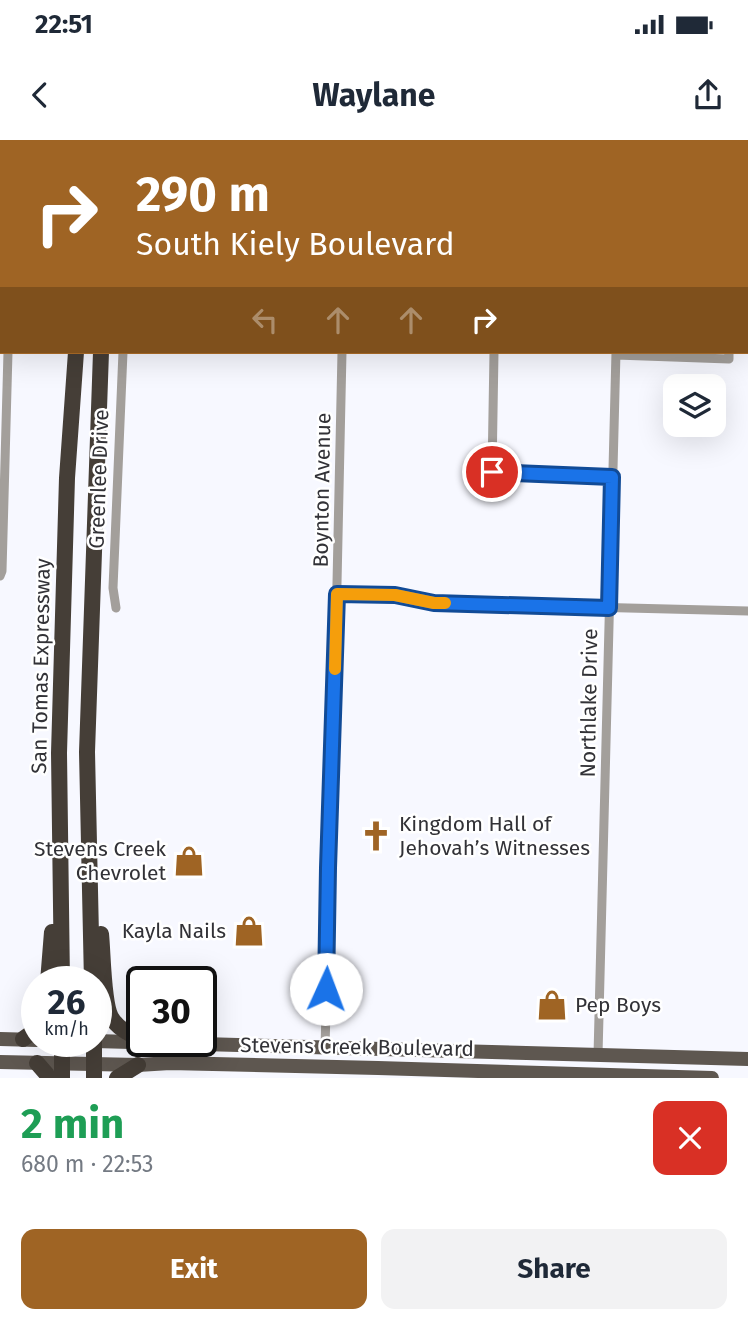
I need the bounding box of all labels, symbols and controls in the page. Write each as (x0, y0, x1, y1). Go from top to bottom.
text: 22:51 (35, 9, 93, 40)
icon: back (21, 76, 59, 114)
text: Waylane (313, 76, 435, 114)
icon: share (689, 76, 727, 114)
text: 290 m (136, 165, 270, 224)
icon: right (21, 168, 112, 259)
text: South Kiely Boulevard (136, 225, 455, 263)
icon: left (246, 301, 284, 339)
icon: ahead (319, 301, 357, 339)
icon: ahead (392, 301, 430, 339)
icon: right (465, 301, 503, 339)
map controls (663, 374, 726, 437)
button: layers (663, 374, 726, 437)
street label: Greenlee Drive (84, 409, 114, 549)
street label: Boynton Avenue (308, 412, 336, 568)
pin (462, 442, 522, 502)
icon: arrive (473, 453, 511, 491)
street label: San Tomas Expressway (26, 557, 56, 774)
street label: Northlake Drive (575, 628, 603, 778)
place label: Kingdom Hall of Jehovah’s Witnesses (399, 811, 590, 861)
church icon: Kingdom Hall of Jehovah’s Witnesses (359, 819, 393, 853)
place label: Stevens Creek Chevrolet (34, 836, 166, 886)
shop icon: Stevens Creek Chevrolet (172, 844, 206, 878)
shop icon: Kayla Nails (232, 914, 266, 948)
place label: Kayla Nails (122, 918, 226, 944)
position arrow (289, 952, 363, 1026)
speed limit sign: 30 (126, 966, 217, 1057)
text: 26 (48, 981, 85, 1023)
shop icon: Pep Boys (535, 988, 569, 1022)
place label: Pep Boys (575, 992, 661, 1018)
text: km/h (44, 1018, 89, 1040)
street label: Stevens Creek Boulevard (240, 1032, 474, 1062)
text: 2 min (21, 1099, 124, 1149)
button: close (653, 1101, 727, 1175)
text: 680 m · 22:53 (21, 1150, 154, 1178)
button: Exit (21, 1229, 367, 1309)
button: Share (381, 1229, 727, 1309)

